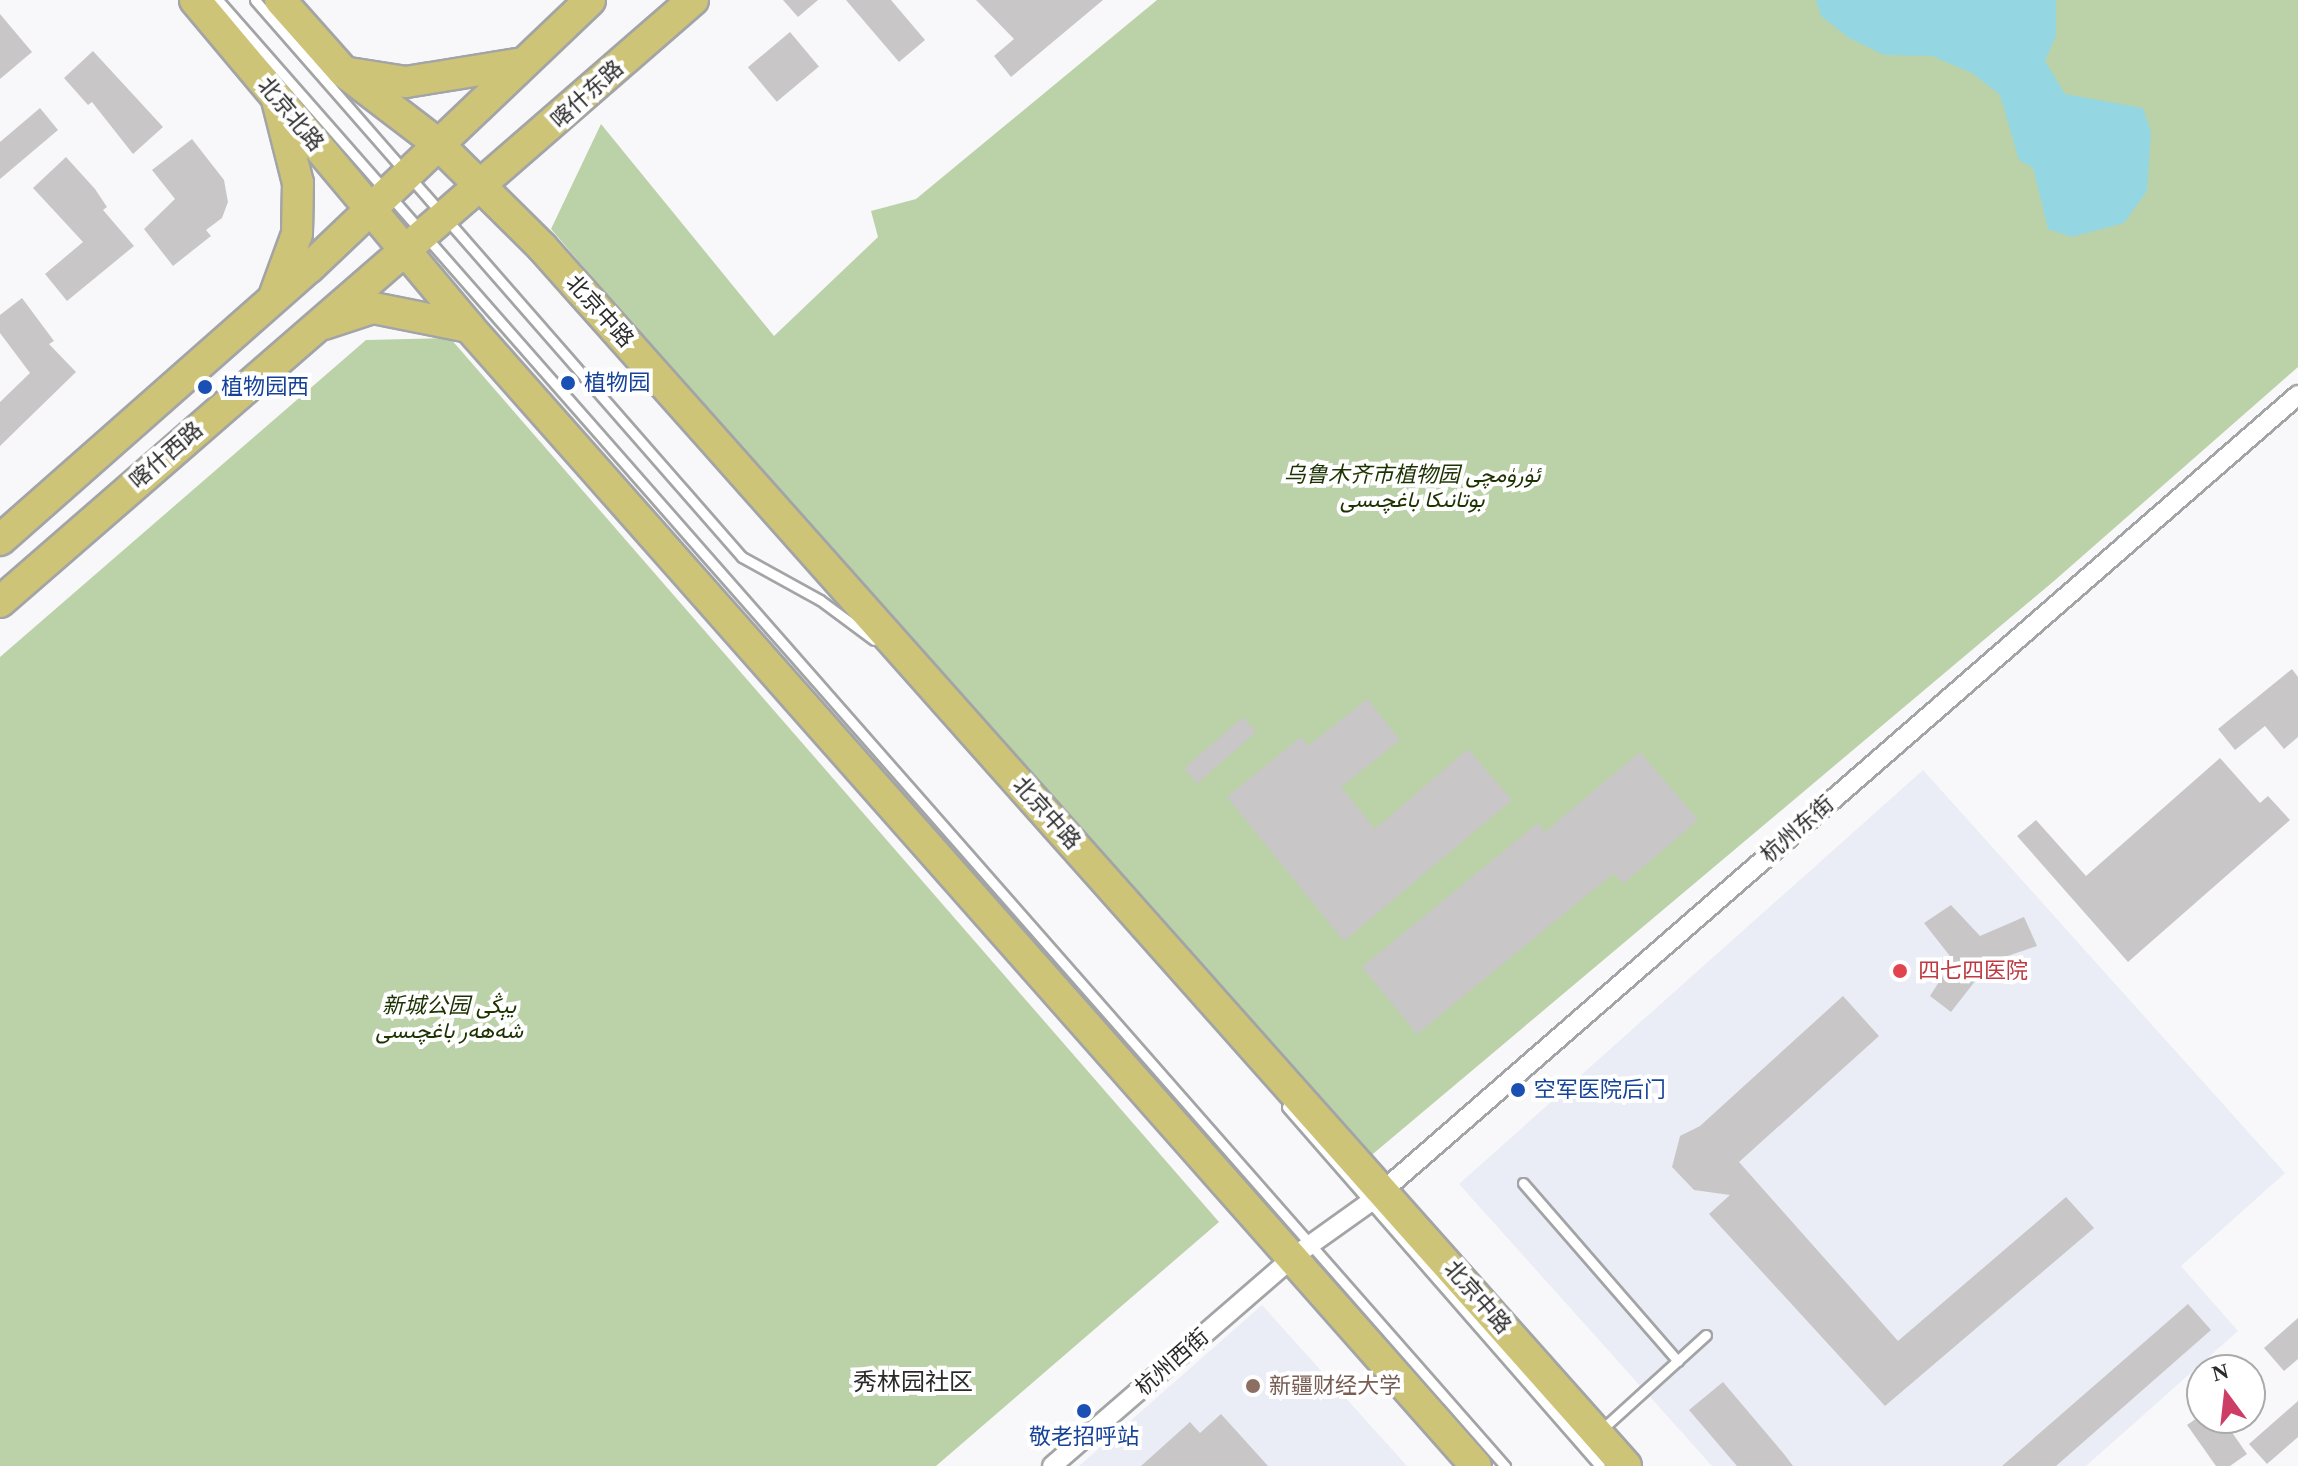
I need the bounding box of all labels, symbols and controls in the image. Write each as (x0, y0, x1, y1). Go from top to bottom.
street label: 喀什东路 (545, 55, 629, 133)
street label: 北京北路 (253, 72, 329, 156)
street label: 北京中路 (561, 269, 639, 353)
place label: 植物园 (584, 370, 650, 396)
place label: 植物园西 (221, 374, 309, 400)
marker: 植物园 (559, 374, 577, 392)
marker: 植物园西 (196, 378, 214, 396)
street label: 喀什西路 (124, 416, 208, 494)
park label: 乌鲁木齐市植物园 ئۈرۈمچى بوتانىكا باغچىسى (1284, 461, 1540, 512)
street label: 北京中路 (1008, 771, 1086, 855)
street label: 杭州东街 (1755, 790, 1839, 868)
place label: 四七四医院 (1918, 958, 2028, 984)
marker: 四七四医院 (1889, 960, 1911, 982)
park label: 新城公园 يېڭى شەھەر باغچىسى (375, 992, 523, 1044)
place label: 空军医院后门 (1534, 1077, 1666, 1103)
marker: 空军医院后门 (1509, 1081, 1527, 1099)
street label: 北京中路 (1439, 1255, 1517, 1339)
street label: 杭州西街 (1130, 1323, 1214, 1401)
north arrow (2186, 1354, 2266, 1434)
text: N (2209, 1358, 2231, 1386)
district label: 秀林园社区 (853, 1369, 973, 1397)
place label: 新疆财经大学 (1269, 1373, 1401, 1399)
marker: 新疆财经大学 (1244, 1377, 1262, 1395)
marker: 敬老招呼站 (1075, 1402, 1093, 1420)
place label: 敬老招呼站 (1029, 1424, 1139, 1450)

